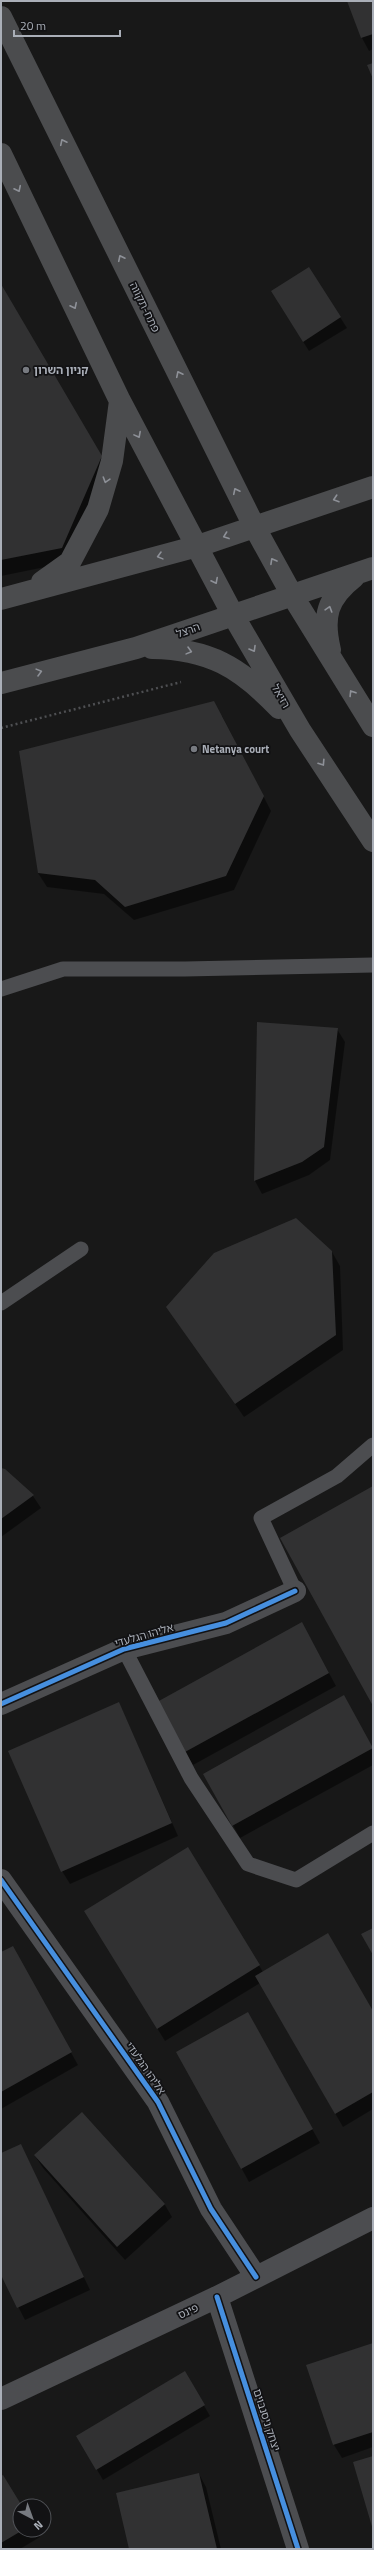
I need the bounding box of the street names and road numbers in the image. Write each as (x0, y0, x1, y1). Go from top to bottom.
street label: פתח-תקווה (126, 279, 164, 335)
street label: הרצל (174, 618, 202, 642)
street label: רזיאל (268, 681, 294, 711)
street label: אליהו הגלעדי (113, 1619, 175, 1651)
street label: אליהו הגלעדי (122, 2039, 170, 2097)
street label: פינס (175, 2299, 201, 2323)
street label: יצחק ניסנבוים (249, 2387, 285, 2453)

